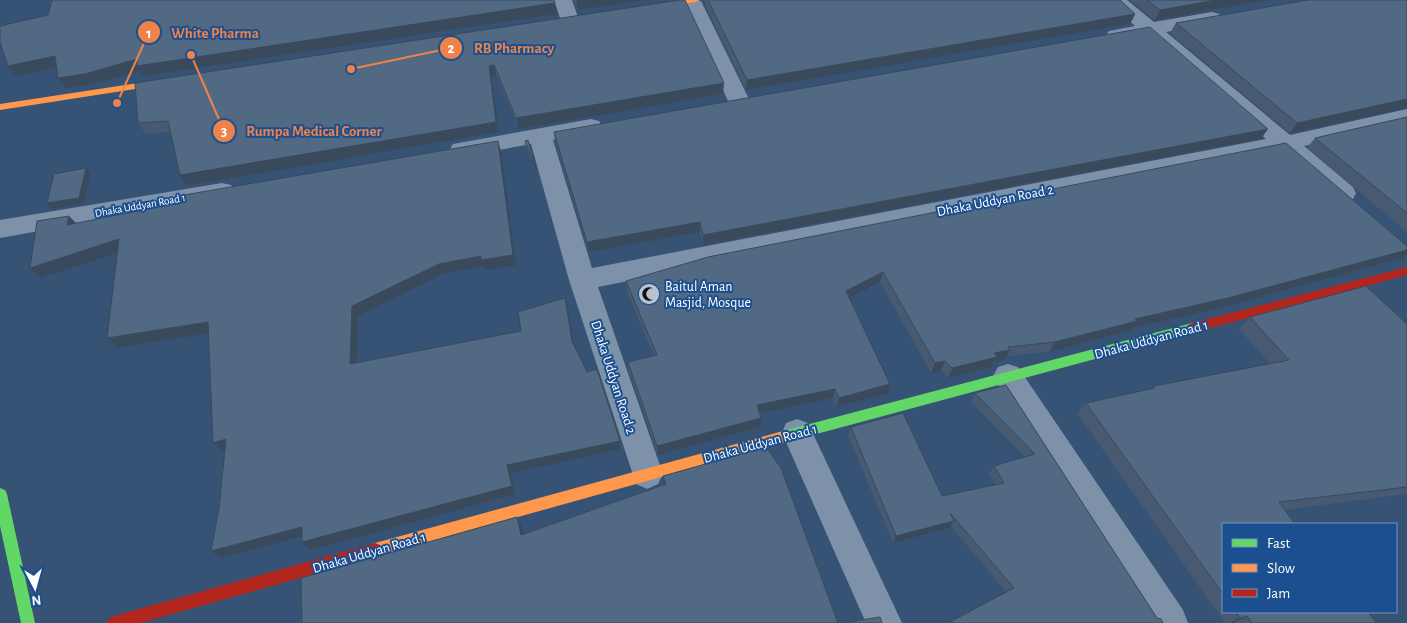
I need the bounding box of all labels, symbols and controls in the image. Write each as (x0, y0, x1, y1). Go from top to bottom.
callout: White Pharma (137, 17, 269, 47)
text: 1 (146, 26, 152, 41)
text: White Pharma (171, 26, 259, 41)
callout: RB Pharmacy (439, 33, 564, 63)
text: 2 (447, 41, 455, 56)
text: RB Pharmacy (474, 41, 554, 56)
callout: Rumpa Medical Corner (212, 116, 392, 146)
text: 3 (221, 124, 227, 139)
text: Rumpa Medical Corner (246, 124, 383, 139)
street label: Dhaka Uddyan Road 2 (936, 183, 1055, 219)
street label: Dhaka Uddyan Road 1 (94, 192, 186, 219)
place label: Baitul Aman Masjid, Mosque (665, 280, 751, 310)
mosque icon: Baitul Aman Masjid, Mosque (637, 282, 661, 306)
street label: Dhaka Uddyan Road 1 (1093, 318, 1210, 362)
street label: Dhaka Uddyan Road 2 (588, 319, 638, 436)
street label: Dhaka Uddyan Road 1 (702, 422, 819, 466)
legend (1222, 523, 1397, 613)
street label: Dhaka Uddyan Road 1 (311, 530, 427, 576)
text: Fast (1267, 536, 1291, 551)
text: Slow (1267, 561, 1295, 576)
north arrow (10, 563, 60, 613)
text: Jam (1267, 586, 1290, 601)
text: N (31, 592, 42, 607)

